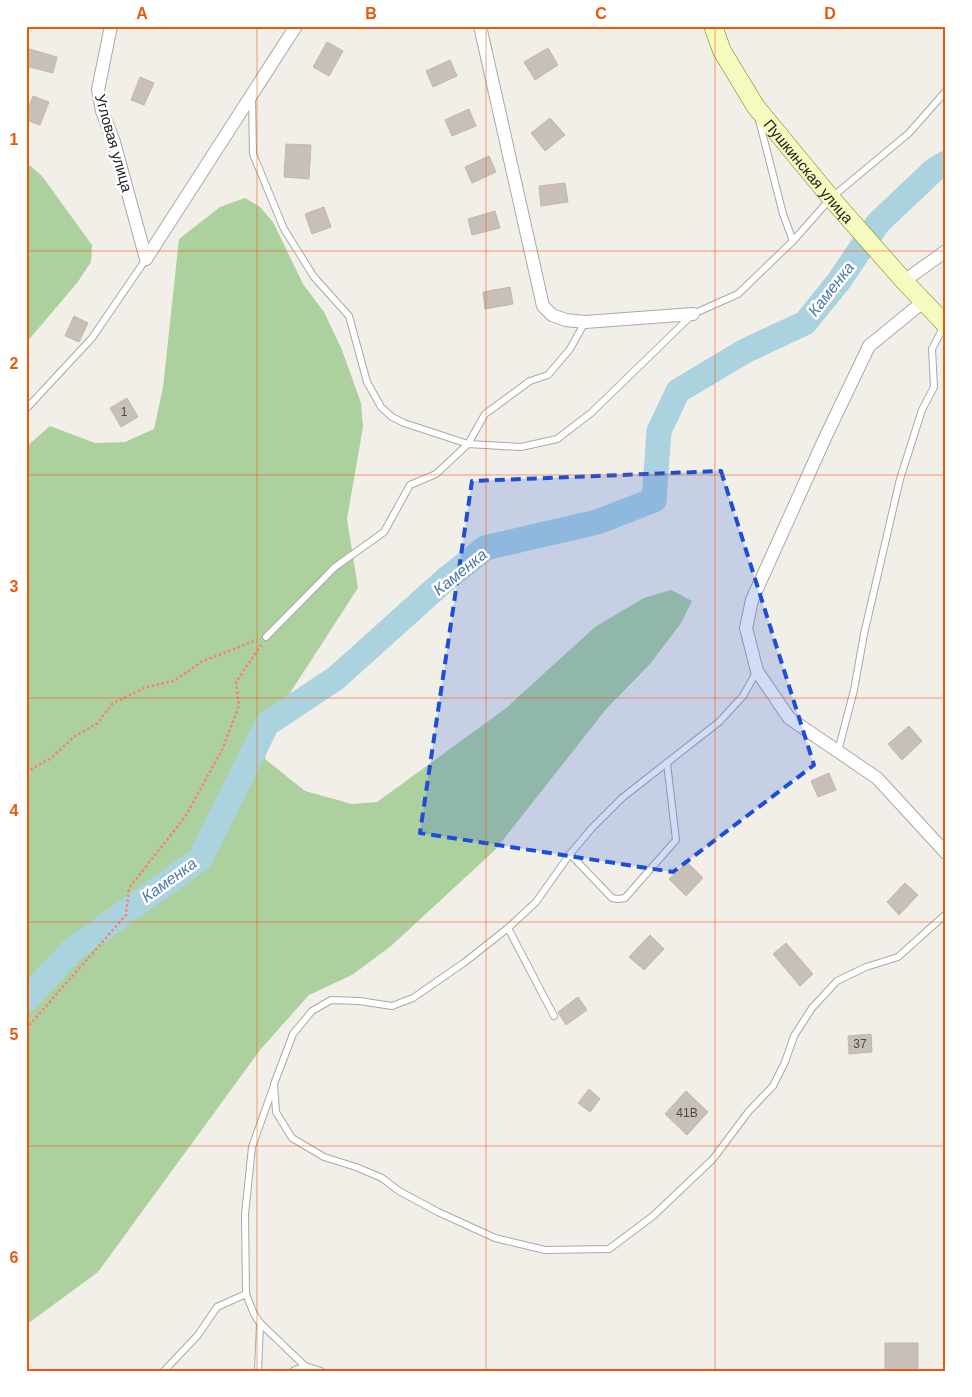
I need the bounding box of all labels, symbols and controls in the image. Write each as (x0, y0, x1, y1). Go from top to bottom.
text: A (136, 5, 148, 22)
text: B (365, 5, 377, 22)
text: C (595, 5, 607, 22)
text: D (824, 5, 836, 22)
street label: Угловая улица (92, 92, 136, 194)
street label: Пушкинская улица (761, 115, 858, 227)
text: 1 (10, 131, 19, 148)
water label: Каменка (805, 259, 857, 319)
text: 2 (10, 355, 19, 372)
house number: 1 (121, 405, 128, 419)
water label: Каменка (430, 545, 490, 599)
text: 3 (10, 578, 19, 595)
text: 4 (10, 802, 19, 819)
water label: Каменка (138, 854, 200, 906)
text: 5 (10, 1026, 19, 1043)
house number: 37 (853, 1037, 867, 1051)
house number: 41В (676, 1106, 698, 1120)
text: 6 (10, 1249, 19, 1266)

